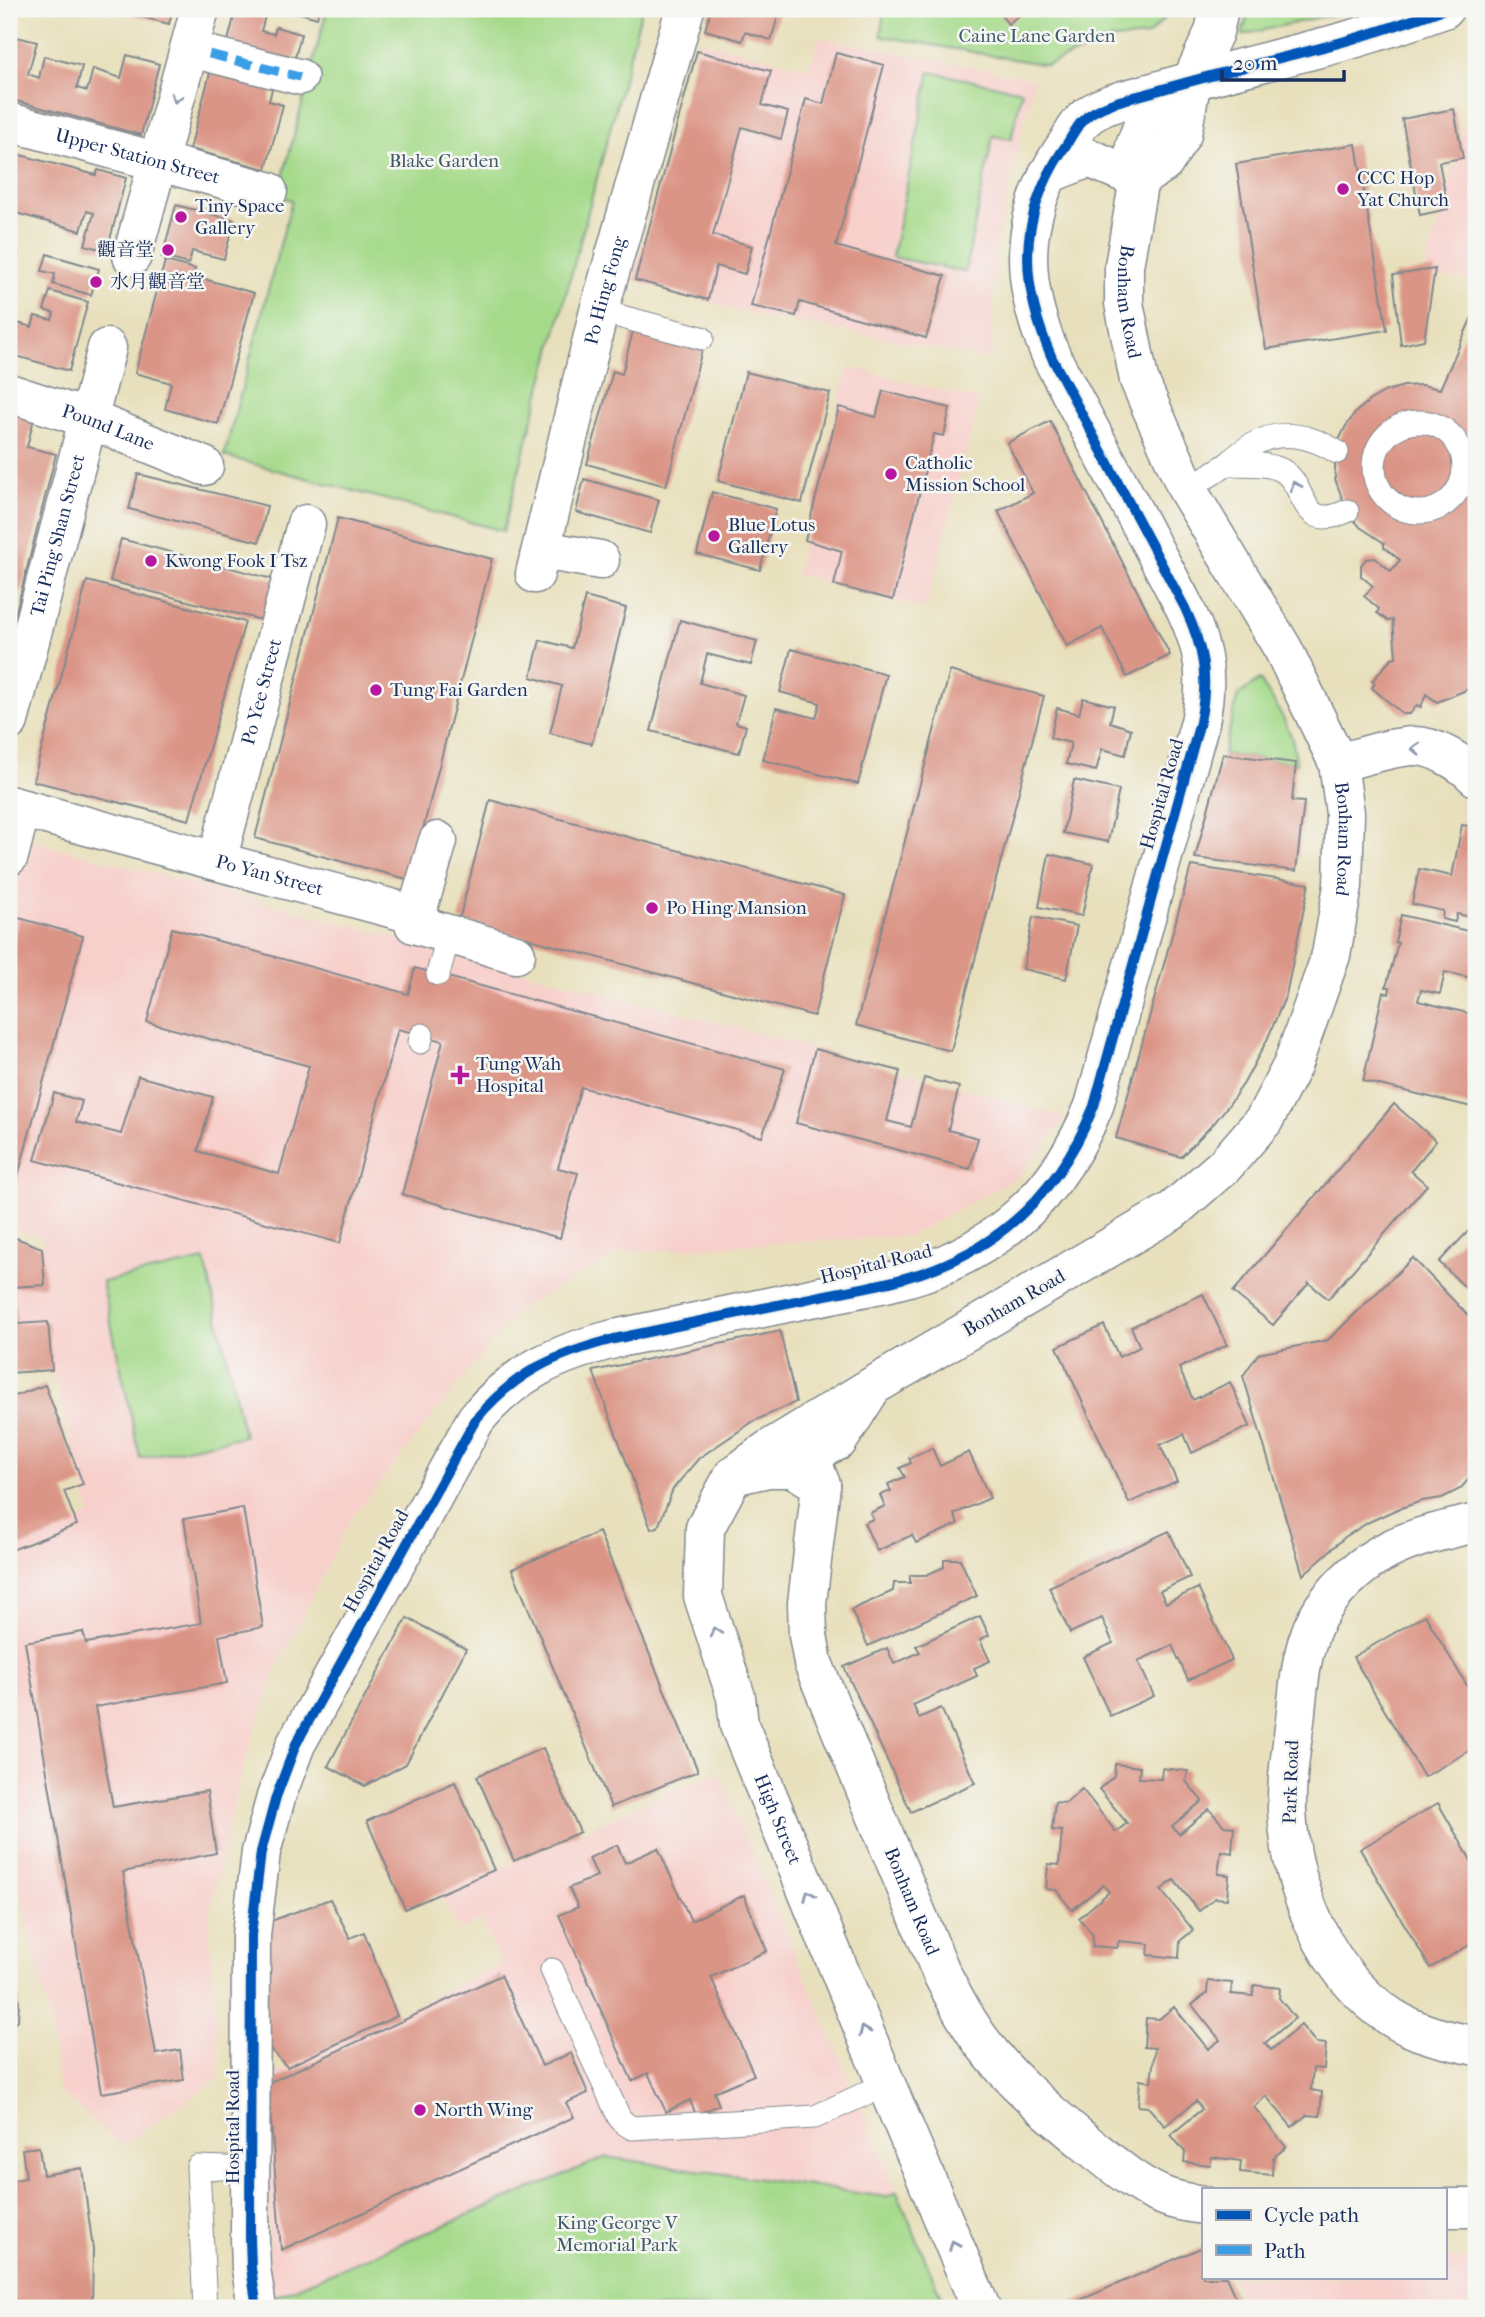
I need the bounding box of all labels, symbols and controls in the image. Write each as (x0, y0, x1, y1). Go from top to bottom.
park label: Caine Lane Garden (958, 25, 1116, 47)
scale bar (1222, 38, 1345, 82)
text: 20 m (1233, 51, 1278, 75)
one-way arrow (170, 92, 185, 104)
street label: Upper Station Street (53, 124, 222, 189)
park label: Blake Garden (389, 150, 499, 172)
place label: CCC Hop Yat Church (1356, 167, 1449, 211)
marker: CCC Hop Yat Church (1335, 181, 1351, 197)
place label: Tiny Space Gallery (195, 195, 284, 239)
marker: Tiny Space Gallery (173, 209, 189, 225)
street label: Po Hing Fong (580, 233, 631, 347)
place label: 觀音堂 (97, 239, 154, 261)
marker: 觀音堂 (160, 242, 176, 258)
street label: Bonham Road (1112, 243, 1146, 361)
place label: 水月觀音堂 (110, 271, 205, 293)
marker: 水月觀音堂 (88, 274, 104, 290)
street label: Pound Lane (59, 400, 158, 455)
street label: Tai Ping Shan Street (26, 452, 90, 619)
place label: Catholic Mission School (905, 452, 1025, 496)
marker: Catholic Mission School (883, 466, 899, 482)
one-way arrow (1290, 481, 1303, 494)
place label: Blue Lotus Gallery (728, 514, 815, 558)
marker: Blue Lotus Gallery (706, 528, 722, 544)
place label: Kwong Fook I Tsz (165, 550, 307, 572)
marker: Kwong Fook I Tsz (143, 553, 159, 569)
street label: Po Yee Street (237, 636, 286, 747)
place label: Tung Fai Garden (390, 679, 528, 701)
marker: Tung Fai Garden (368, 682, 384, 698)
street label: Hospital Road (1136, 735, 1189, 852)
one-way arrow (1410, 741, 1421, 756)
street label: Bonham Road (1330, 780, 1356, 899)
street label: Po Yan Street (214, 850, 326, 901)
place label: Po Hing Mansion (666, 897, 807, 919)
marker: Po Hing Mansion (644, 900, 660, 916)
place label: Tung Wah Hospital (476, 1053, 562, 1097)
marker: Tung Wah Hospital (450, 1065, 470, 1085)
street label: Hospital Road (818, 1239, 935, 1289)
street label: Bonham Road (959, 1265, 1070, 1341)
street label: Hospital Road (339, 1505, 414, 1616)
one-way arrow (708, 1626, 723, 1638)
street label: Park Road (1279, 1739, 1303, 1824)
street label: High Street (749, 1771, 806, 1868)
street label: Bonham Road (880, 1844, 944, 1959)
one-way arrow (803, 1890, 817, 1903)
one-way arrow (859, 2026, 873, 2038)
street label: Hospital Road (222, 2069, 244, 2184)
place label: North Wing (434, 2099, 533, 2121)
marker: North Wing (412, 2102, 428, 2118)
legend (1202, 2188, 1446, 2278)
text: Cycle path (1264, 2203, 1359, 2227)
park label: King George V Memorial Park (556, 2212, 678, 2256)
text: Path (1264, 2239, 1306, 2263)
one-way arrow (949, 2240, 963, 2252)

